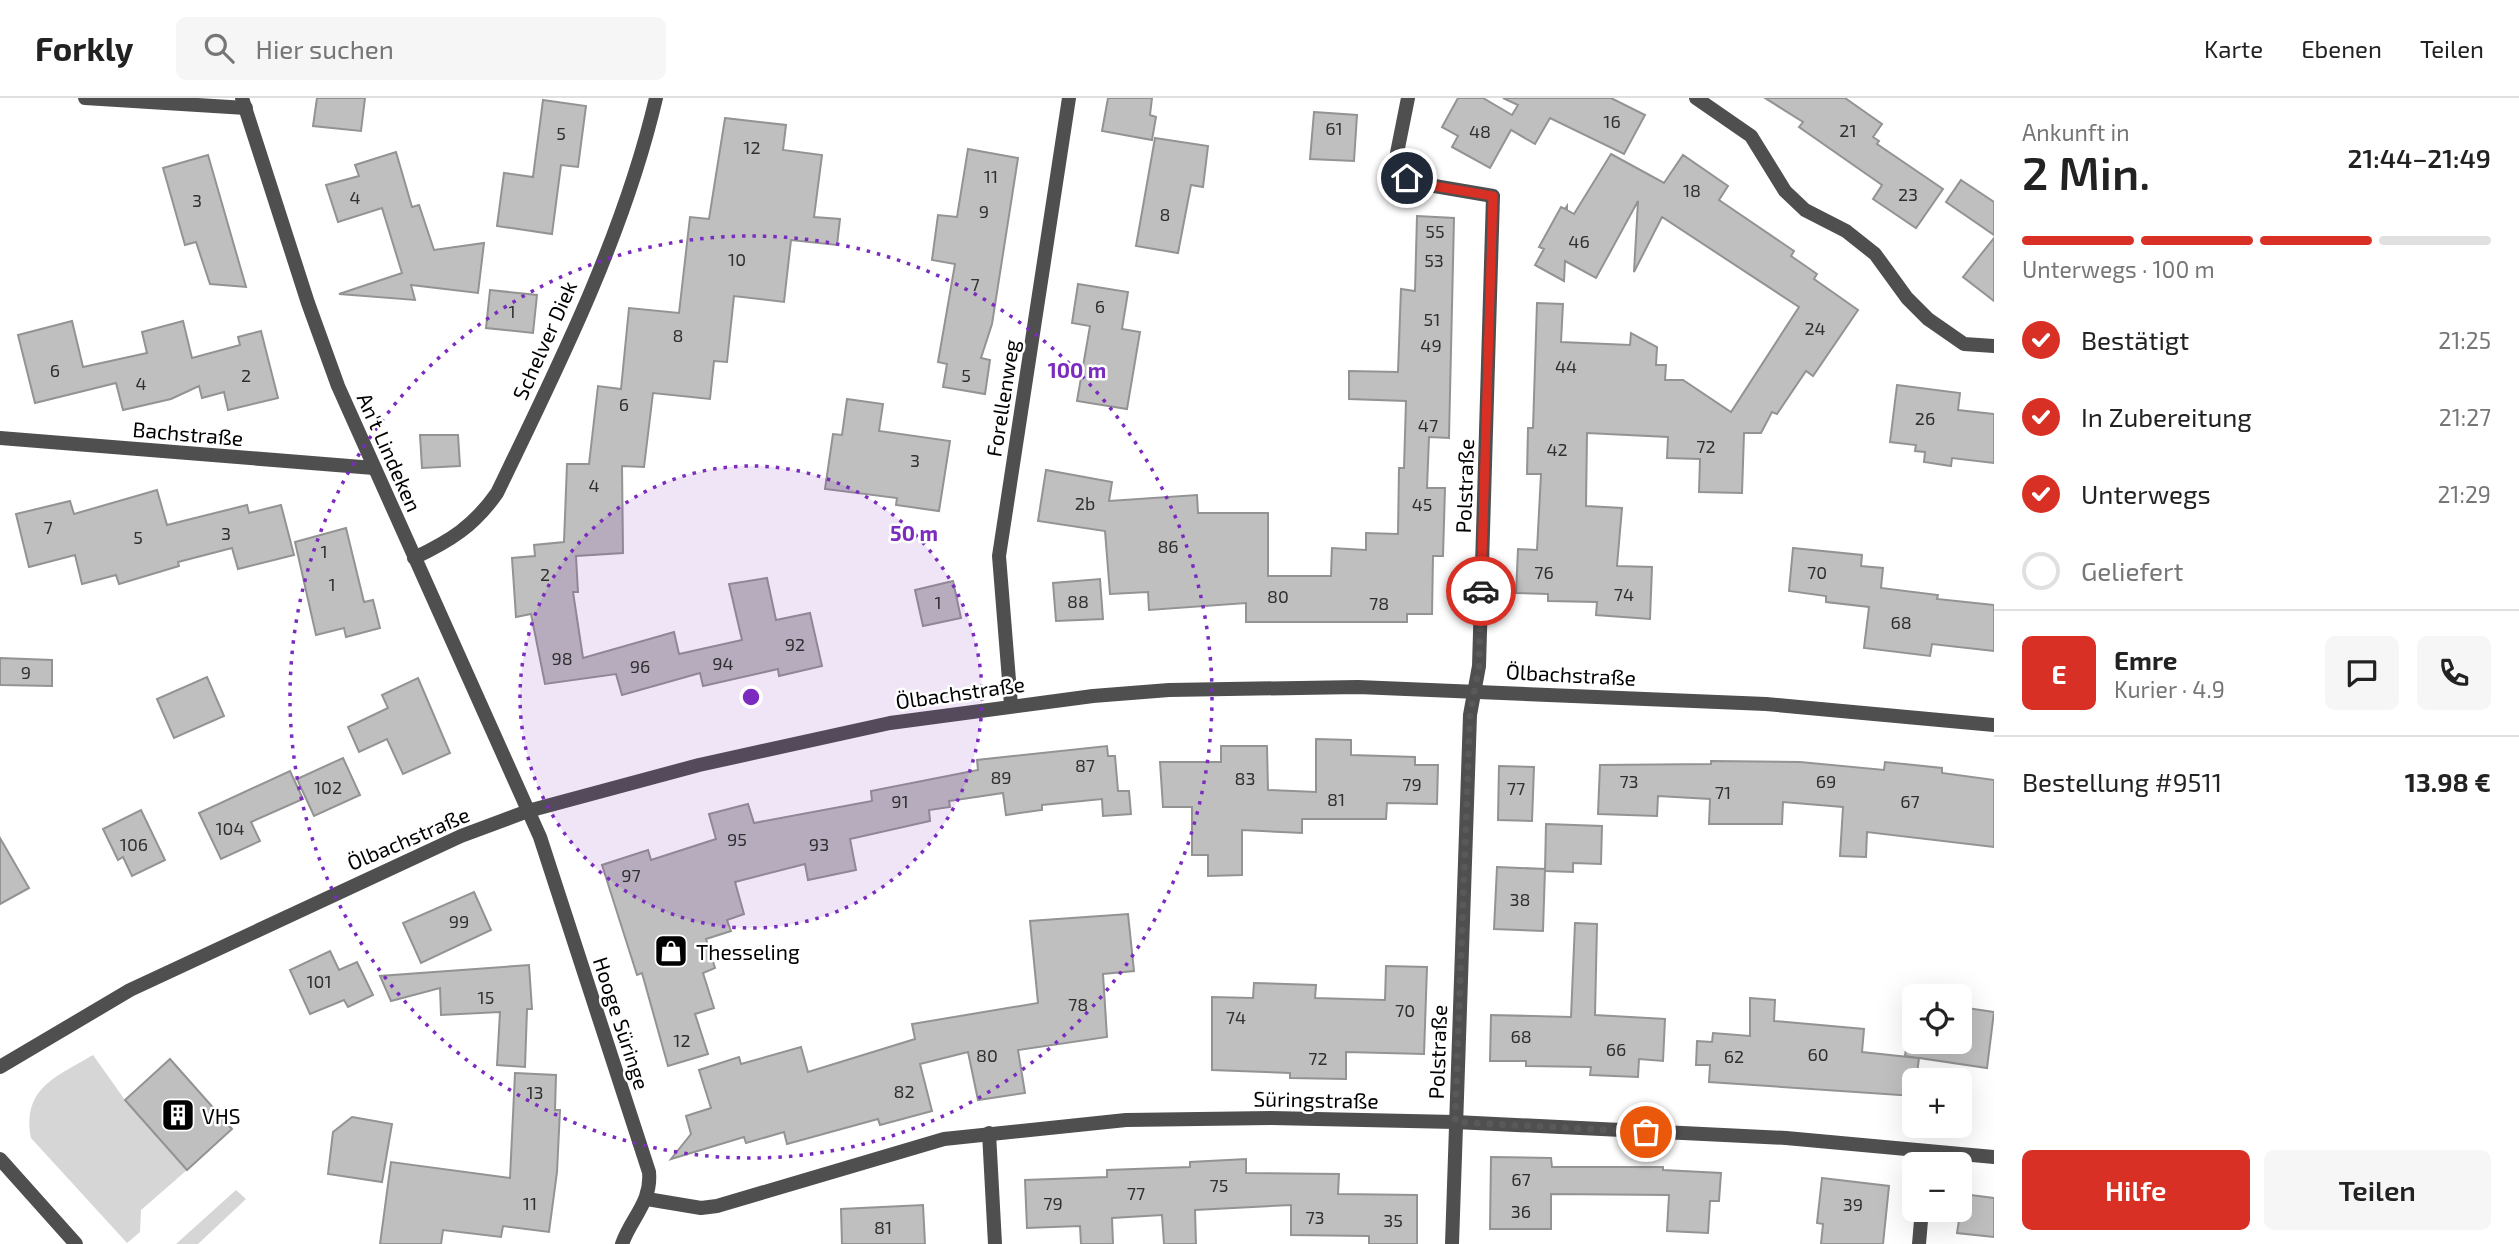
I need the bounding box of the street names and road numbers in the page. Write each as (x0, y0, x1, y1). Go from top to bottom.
street label: Schelver Diek (507, 276, 581, 403)
street label: Forellenweg (980, 337, 1024, 458)
street label: An't Lindeken (353, 389, 427, 515)
street label: Bachstraße (132, 416, 244, 450)
street label: Polstraße (1450, 438, 1478, 534)
street label: Ölbachstraße (1505, 658, 1637, 690)
street label: Ölbachstraße (894, 671, 1026, 713)
street label: Ölbachstraße (343, 801, 473, 875)
street label: Hooge Süringe (589, 954, 655, 1092)
street label: Polstraße (1423, 1004, 1451, 1100)
street label: Süringstraße (1253, 1085, 1379, 1113)

